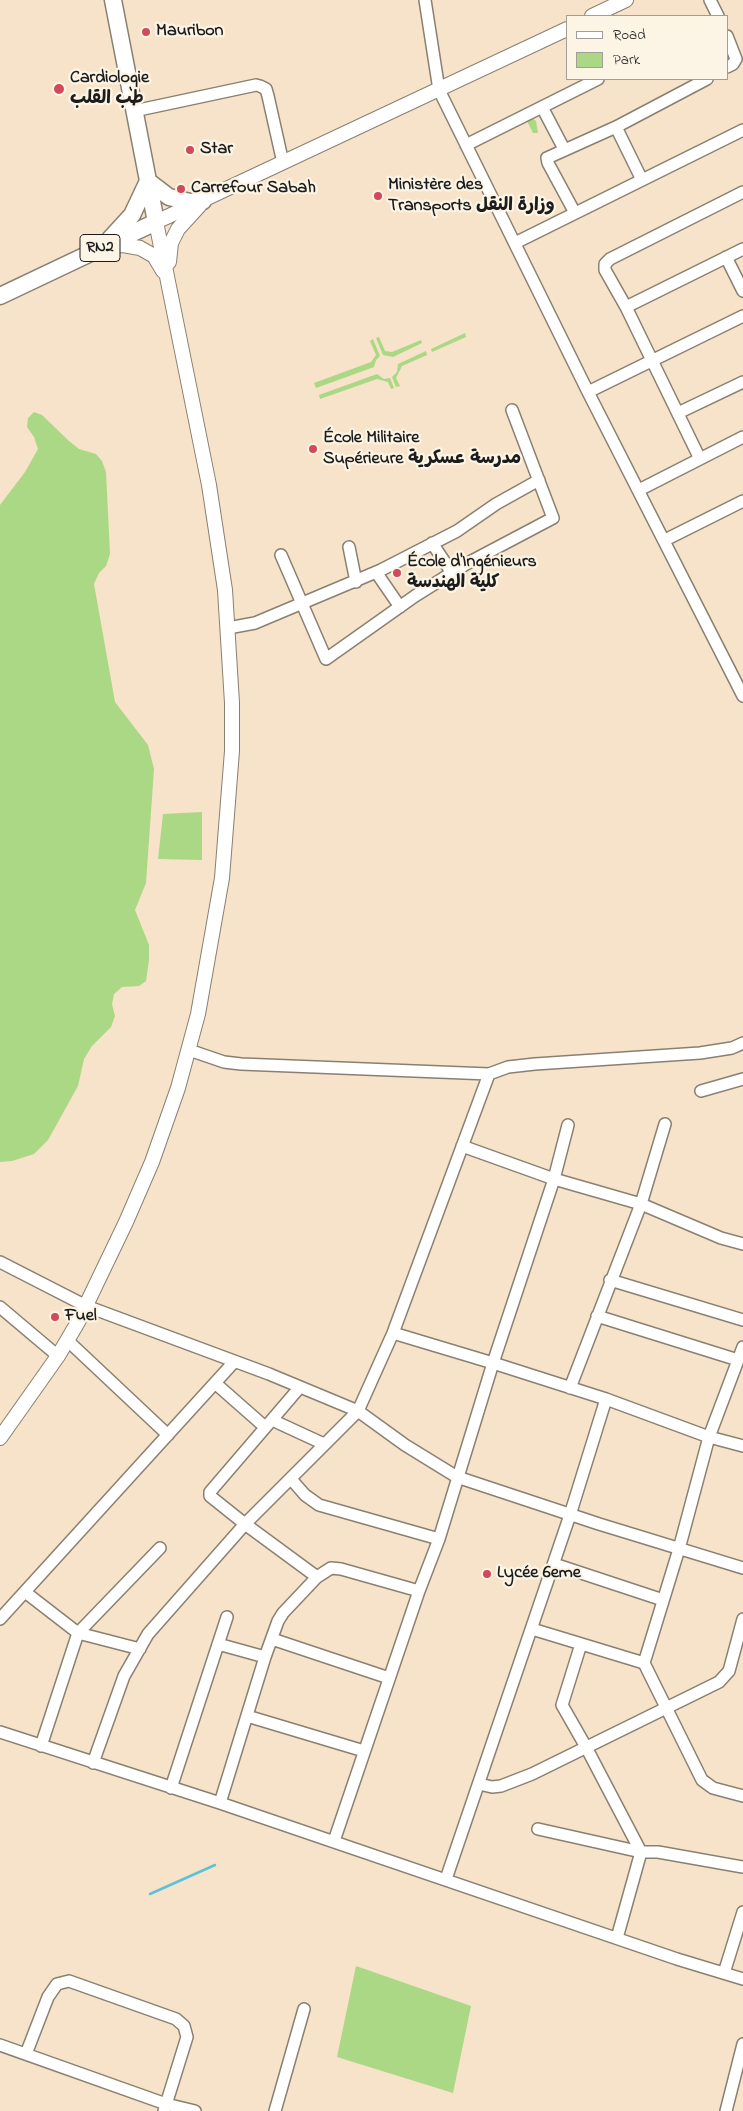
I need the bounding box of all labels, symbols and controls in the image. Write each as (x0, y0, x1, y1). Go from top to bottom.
legend (566, 15, 728, 80)
place label: Mauribon (156, 21, 223, 43)
text: Road (613, 24, 646, 46)
marker: Mauribon (140, 26, 152, 38)
text: Park (613, 49, 640, 71)
place label: Cardiologie طب القلب (70, 68, 149, 110)
marker: Cardiologie طب القلب (52, 82, 66, 96)
place label: Star (200, 139, 233, 161)
marker: Star (184, 144, 196, 156)
place label: Ministère des Transports وزارة النقل (388, 175, 555, 218)
place label: Carrefour Sabah (191, 178, 316, 200)
marker: Carrefour Sabah (175, 183, 187, 195)
marker: Ministère des Transports وزارة النقل (372, 190, 384, 202)
road number: RN2 (80, 234, 120, 262)
place label: École Militaire Supérieure مدرسة عسكرية (323, 428, 521, 470)
marker: École Militaire Supérieure مدرسة عسكرية (307, 443, 319, 455)
place label: École d'Ingénieurs كلية الهندسة (407, 552, 537, 594)
marker: École d'Ingénieurs كلية الهندسة (391, 567, 403, 579)
place label: Fuel (65, 1306, 97, 1328)
marker: Fuel (49, 1311, 61, 1323)
place label: Lycée 6eme (497, 1563, 581, 1585)
marker: Lycée 6eme (481, 1568, 493, 1580)

